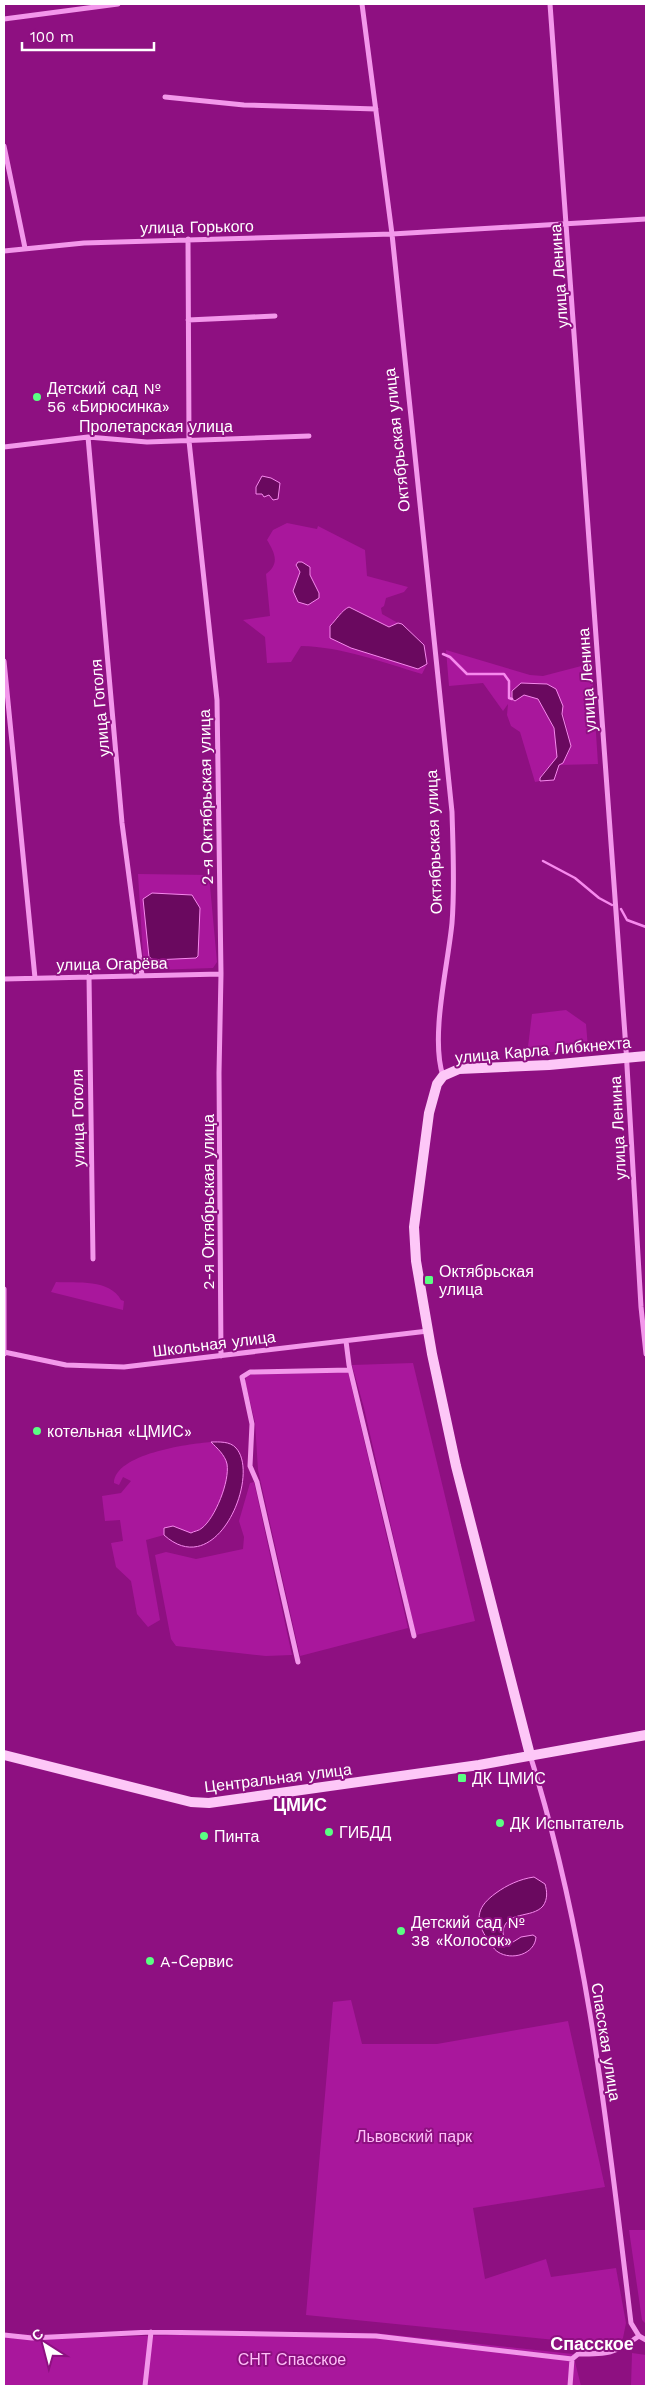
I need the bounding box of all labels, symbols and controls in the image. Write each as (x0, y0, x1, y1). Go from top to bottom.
scale bar (22, 20, 155, 52)
text: 100 m (30, 28, 74, 46)
street label: улица Горького (140, 217, 254, 237)
street label: улица Ленина (546, 223, 572, 329)
street label: Октябрьская улица (380, 367, 414, 513)
place label: Детский сад № 56 «Бирюсинка» (47, 379, 170, 416)
marker: Детский сад № 56 «Бирюсинка» (31, 391, 43, 403)
street label: Пролетарская улица (79, 417, 233, 436)
street label: улица Ленина (574, 627, 600, 733)
street label: улица Гоголя (86, 658, 114, 758)
street label: 2-я Октябрьская улица (195, 709, 217, 885)
street label: Октябрьская улица (422, 769, 446, 914)
street label: улица Огарёва (56, 954, 168, 974)
street label: улица Карла Либкнехта (454, 1033, 632, 1067)
street label: улица Гоголя (68, 1069, 88, 1167)
street label: улица Ленина (606, 1075, 630, 1181)
street label: 2-я Октябрьская улица (199, 1114, 218, 1290)
place label: Октябрьская улица (439, 1262, 534, 1299)
marker: Октябрьская улица (423, 1274, 435, 1286)
street label: Школьная улица (151, 1327, 277, 1361)
place label: котельная «ЦМИС» (47, 1422, 192, 1441)
marker: котельная «ЦМИС» (31, 1425, 43, 1437)
street label: Центральная улица (203, 1760, 353, 1796)
place label: ДК ЦМИС (472, 1769, 546, 1788)
marker: ДК ЦМИС (456, 1772, 468, 1784)
district label: ЦМИС (273, 1794, 327, 1815)
place label: ДК Испытатель (510, 1814, 624, 1833)
marker: ДК Испытатель (494, 1817, 506, 1829)
place label: ГИБДД (339, 1823, 392, 1842)
marker: ГИБДД (323, 1826, 335, 1838)
place label: Пинта (214, 1827, 259, 1846)
marker: Пинта (198, 1830, 210, 1842)
place label: Детский сад № 38 «Колосок» (411, 1913, 525, 1950)
marker: Детский сад № 38 «Колосок» (395, 1925, 407, 1937)
place label: A-Сервис (160, 1952, 233, 1971)
marker: A-Сервис (144, 1955, 156, 1967)
street label: Спасская улица (587, 1982, 625, 2103)
park label: Львовский парк (356, 2127, 473, 2146)
north arrow (20, 2320, 70, 2370)
text: С (29, 2325, 46, 2344)
district label: Спасское (550, 2333, 634, 2354)
park label: СНТ Спасское (238, 2350, 346, 2369)

